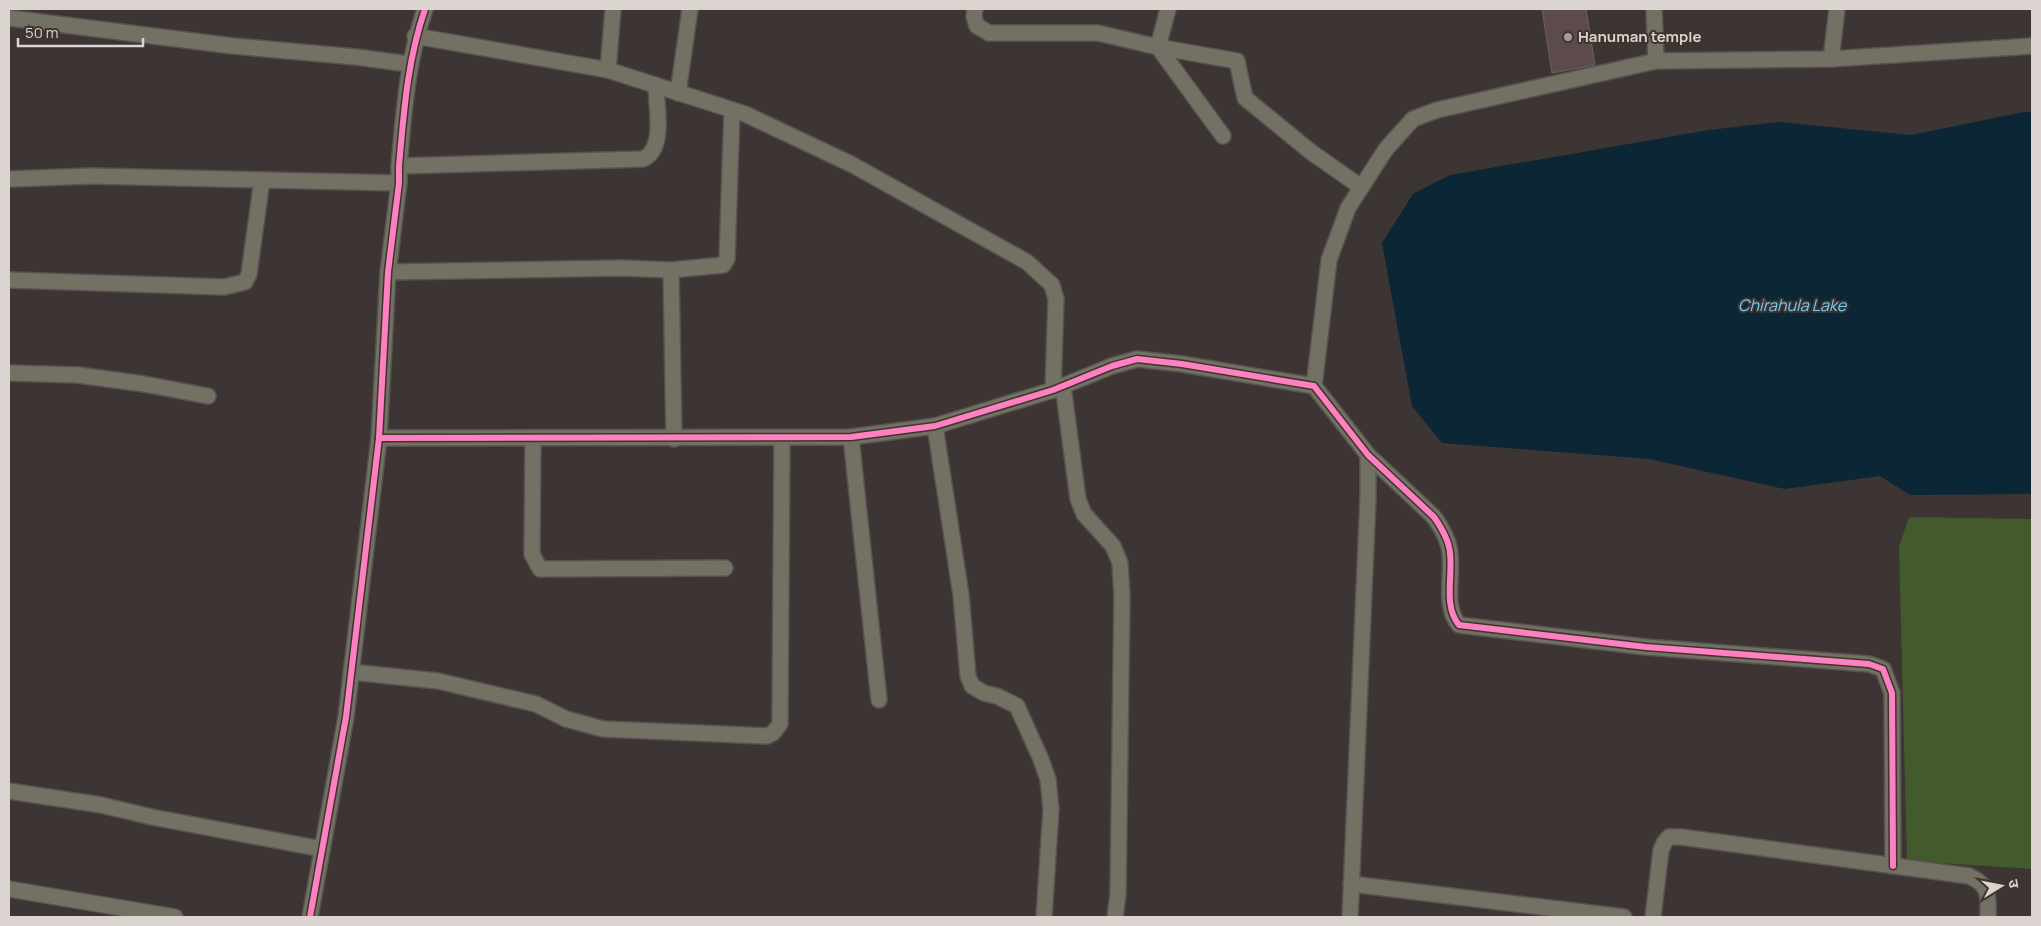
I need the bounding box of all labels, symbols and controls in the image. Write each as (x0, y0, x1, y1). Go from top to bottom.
scale bar (18, 15, 142, 47)
text: 50 m (25, 22, 59, 43)
place label: Hanuman temple (1578, 26, 1702, 47)
marker: Hanuman temple (1562, 31, 1574, 43)
water label: Chirahula Lake (1738, 294, 1848, 316)
north arrow (1976, 861, 2026, 911)
text: उ (2004, 878, 2025, 890)

